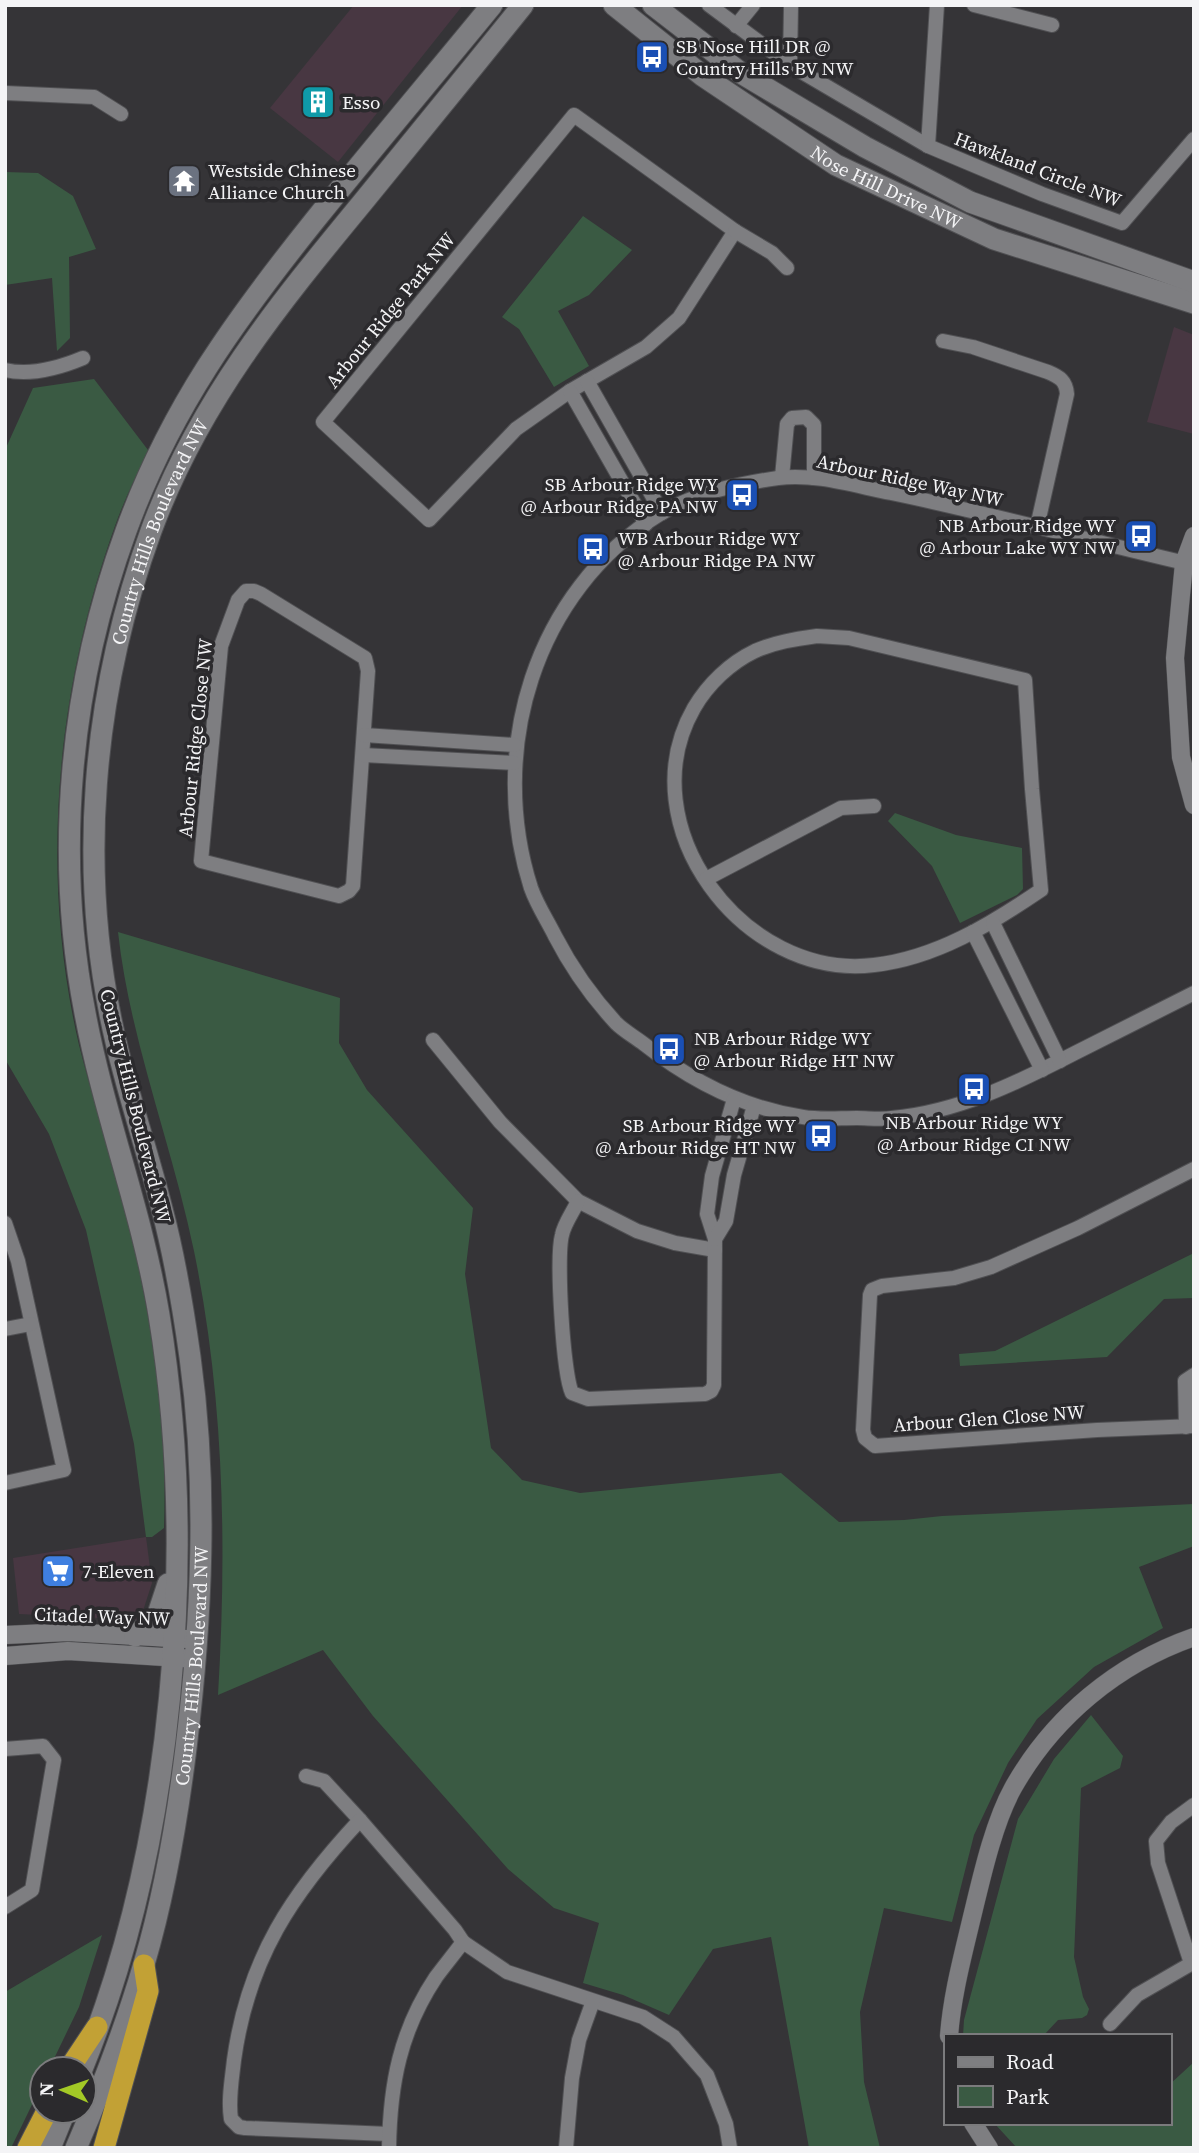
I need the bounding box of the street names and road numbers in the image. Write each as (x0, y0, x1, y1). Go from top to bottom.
street label: Hawkland Circle NW (951, 125, 1126, 213)
street label: Nose Hill Drive NW (806, 139, 967, 236)
street label: Arbour Ridge Park NW (319, 226, 461, 393)
street label: Country Hills Boulevard NW (105, 413, 215, 647)
street label: Arbour Ridge Way NW (814, 448, 1006, 513)
street label: Arbour Ridge Close NW (172, 636, 218, 839)
street label: Country Hills Boulevard NW (94, 986, 178, 1227)
street label: Arbour Glen Close NW (892, 1398, 1086, 1438)
street label: Country Hills Boulevard NW (168, 1545, 214, 1787)
street label: Citadel Way NW (34, 1601, 171, 1631)

